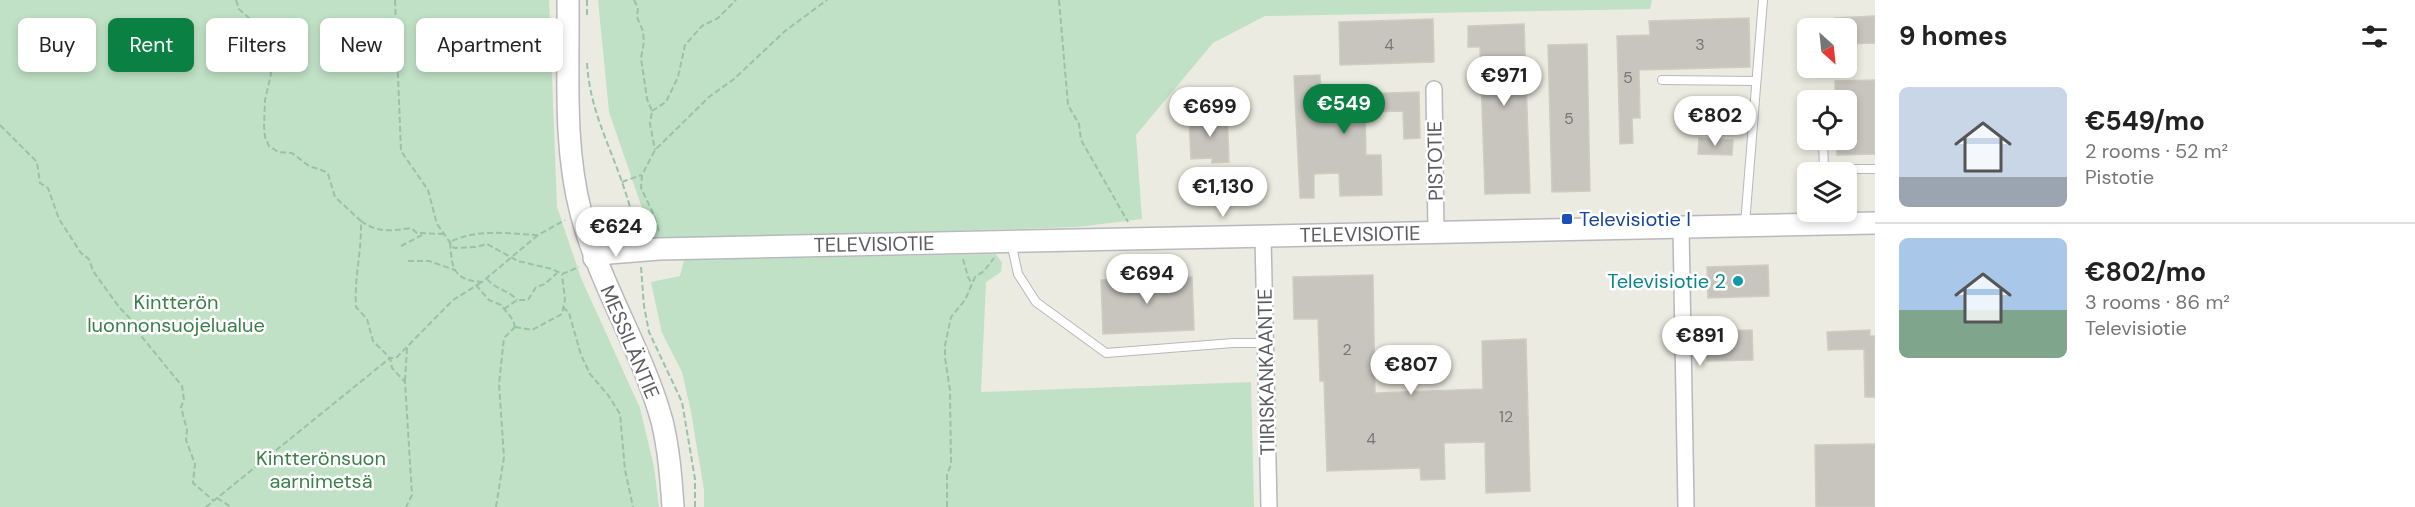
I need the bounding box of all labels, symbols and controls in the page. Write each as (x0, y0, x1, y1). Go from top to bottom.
chip: Buy (18, 18, 96, 72)
chip: Rent (108, 18, 194, 72)
chip: Filters (206, 18, 308, 72)
chip: New (320, 18, 404, 72)
chip: Apartment (416, 18, 563, 72)
north arrow (1797, 18, 1857, 78)
map controls (1797, 18, 1857, 222)
text: 9 homes (1899, 19, 2008, 53)
icon: filters (2358, 20, 2391, 53)
house number: 4 (1384, 34, 1394, 55)
house number: 3 (1695, 34, 1705, 55)
pin: €971 (1468, 56, 1540, 107)
text: €971 (1481, 62, 1527, 88)
house number: 5 (1623, 67, 1633, 88)
pin: €549 (1308, 84, 1380, 135)
pin: €699 (1174, 87, 1246, 138)
text: €549 (1317, 90, 1371, 116)
button: locate (1797, 90, 1857, 150)
text: €699 (1183, 93, 1237, 119)
pin: €802 (1679, 96, 1751, 147)
text: €802 (1688, 102, 1742, 128)
text: €549/mo (2085, 104, 2205, 138)
house number: 5 (1564, 108, 1574, 129)
icon: home (1947, 111, 2019, 183)
street label: PISTOTIE (1421, 121, 1449, 201)
text: 2 rooms · 52 m² (2085, 138, 2228, 164)
button: layers (1797, 162, 1857, 222)
text: Pistotie (2085, 164, 2154, 190)
pin: €1,130 (1174, 167, 1272, 218)
text: €1,130 (1192, 173, 1254, 199)
place label: Televisiotie I (1579, 206, 1691, 232)
pin: €624 (580, 207, 652, 258)
marker: Televisiotie I (1560, 212, 1574, 226)
text: €624 (590, 213, 642, 239)
street label: TELEVISIOTIE (1299, 220, 1421, 248)
street label: TELEVISIOTIE (813, 230, 935, 258)
pin: €694 (1111, 254, 1183, 305)
text: €802/mo (2085, 255, 2206, 289)
text: €694 (1120, 260, 1174, 286)
icon: home (1947, 262, 2019, 334)
place label: Televisiotie 2 (1607, 268, 1726, 294)
marker: Televisiotie 2 (1731, 274, 1745, 288)
street label: MESSILÄNTIE (594, 281, 666, 403)
street label: TIIRISKANKAANTIE (1252, 288, 1280, 456)
park label: Kintterön luonnonsuojelualue (87, 289, 265, 338)
text: 3 rooms · 86 m² (2085, 289, 2230, 315)
text: Televisiotie (2085, 315, 2187, 341)
pin: €891 (1664, 316, 1736, 367)
text: €891 (1676, 322, 1724, 348)
house number: 2 (1342, 339, 1352, 360)
pin: €807 (1375, 345, 1447, 396)
text: €807 (1384, 351, 1438, 377)
house number: 12 (1499, 406, 1513, 427)
house number: 4 (1366, 428, 1376, 449)
park label: Kintterönsuon aarnimetsä (256, 445, 386, 494)

